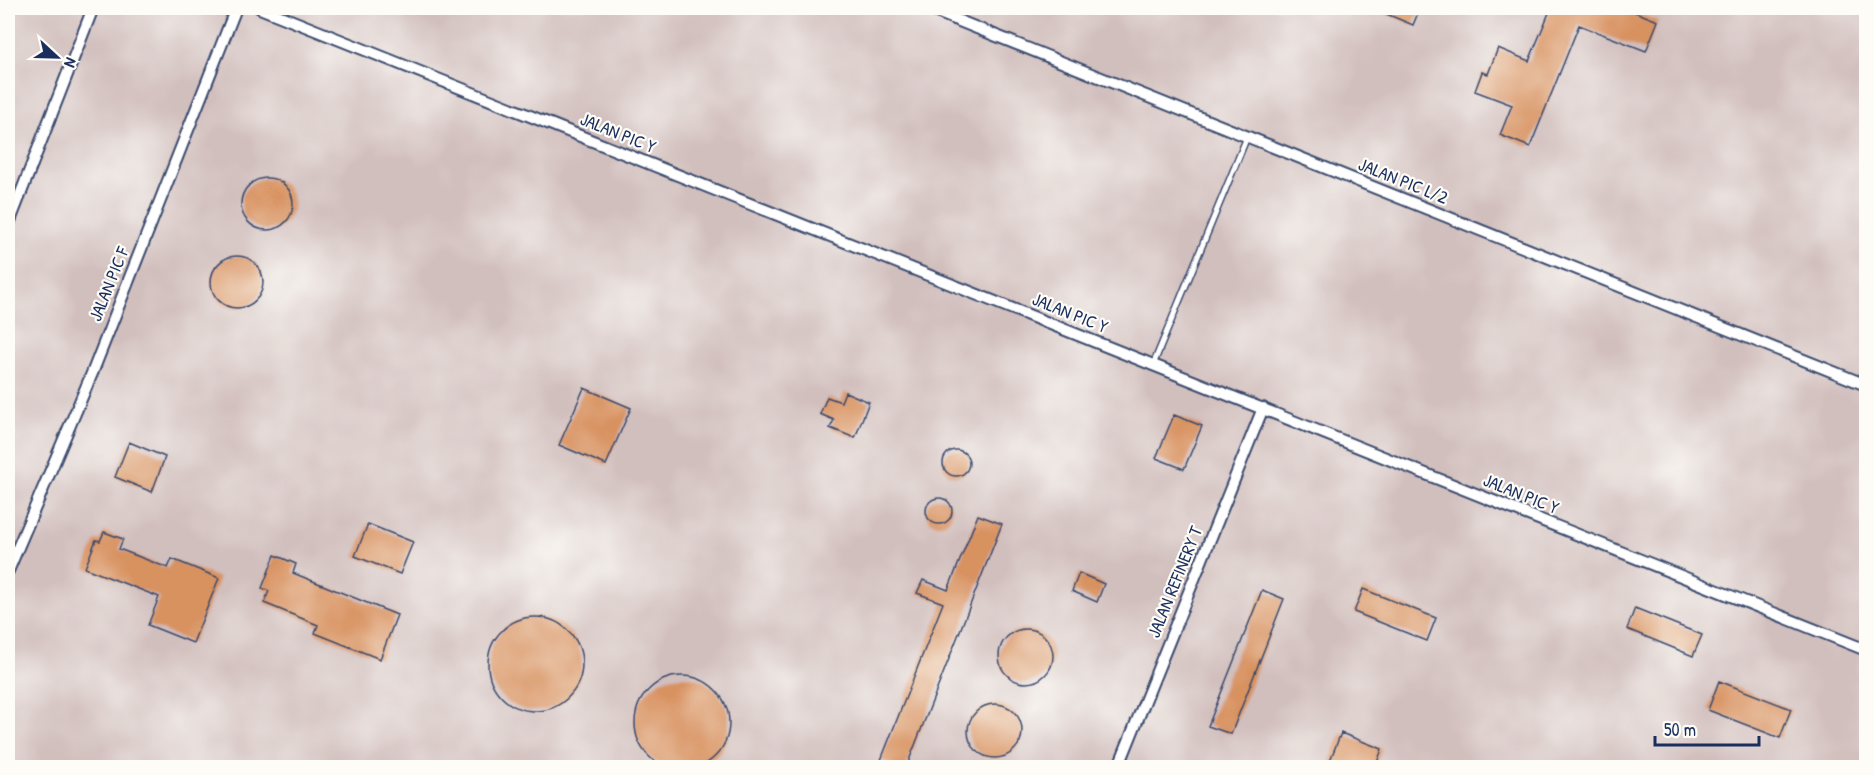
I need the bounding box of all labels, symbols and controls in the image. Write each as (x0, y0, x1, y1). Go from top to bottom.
north arrow (27, 27, 87, 87)
text: N (59, 55, 83, 71)
street label: JALAN PIC Y (577, 106, 660, 159)
street label: JALAN PIC L/2 (1355, 151, 1452, 210)
street label: JALAN PIC F (82, 242, 135, 325)
street label: JALAN PIC Y (1029, 286, 1112, 339)
street label: JALAN PIC Y (1480, 467, 1563, 520)
street label: JALAN REFINERY T (1141, 522, 1208, 641)
scale bar (1655, 709, 1758, 747)
text: 50 m (1664, 717, 1696, 742)

